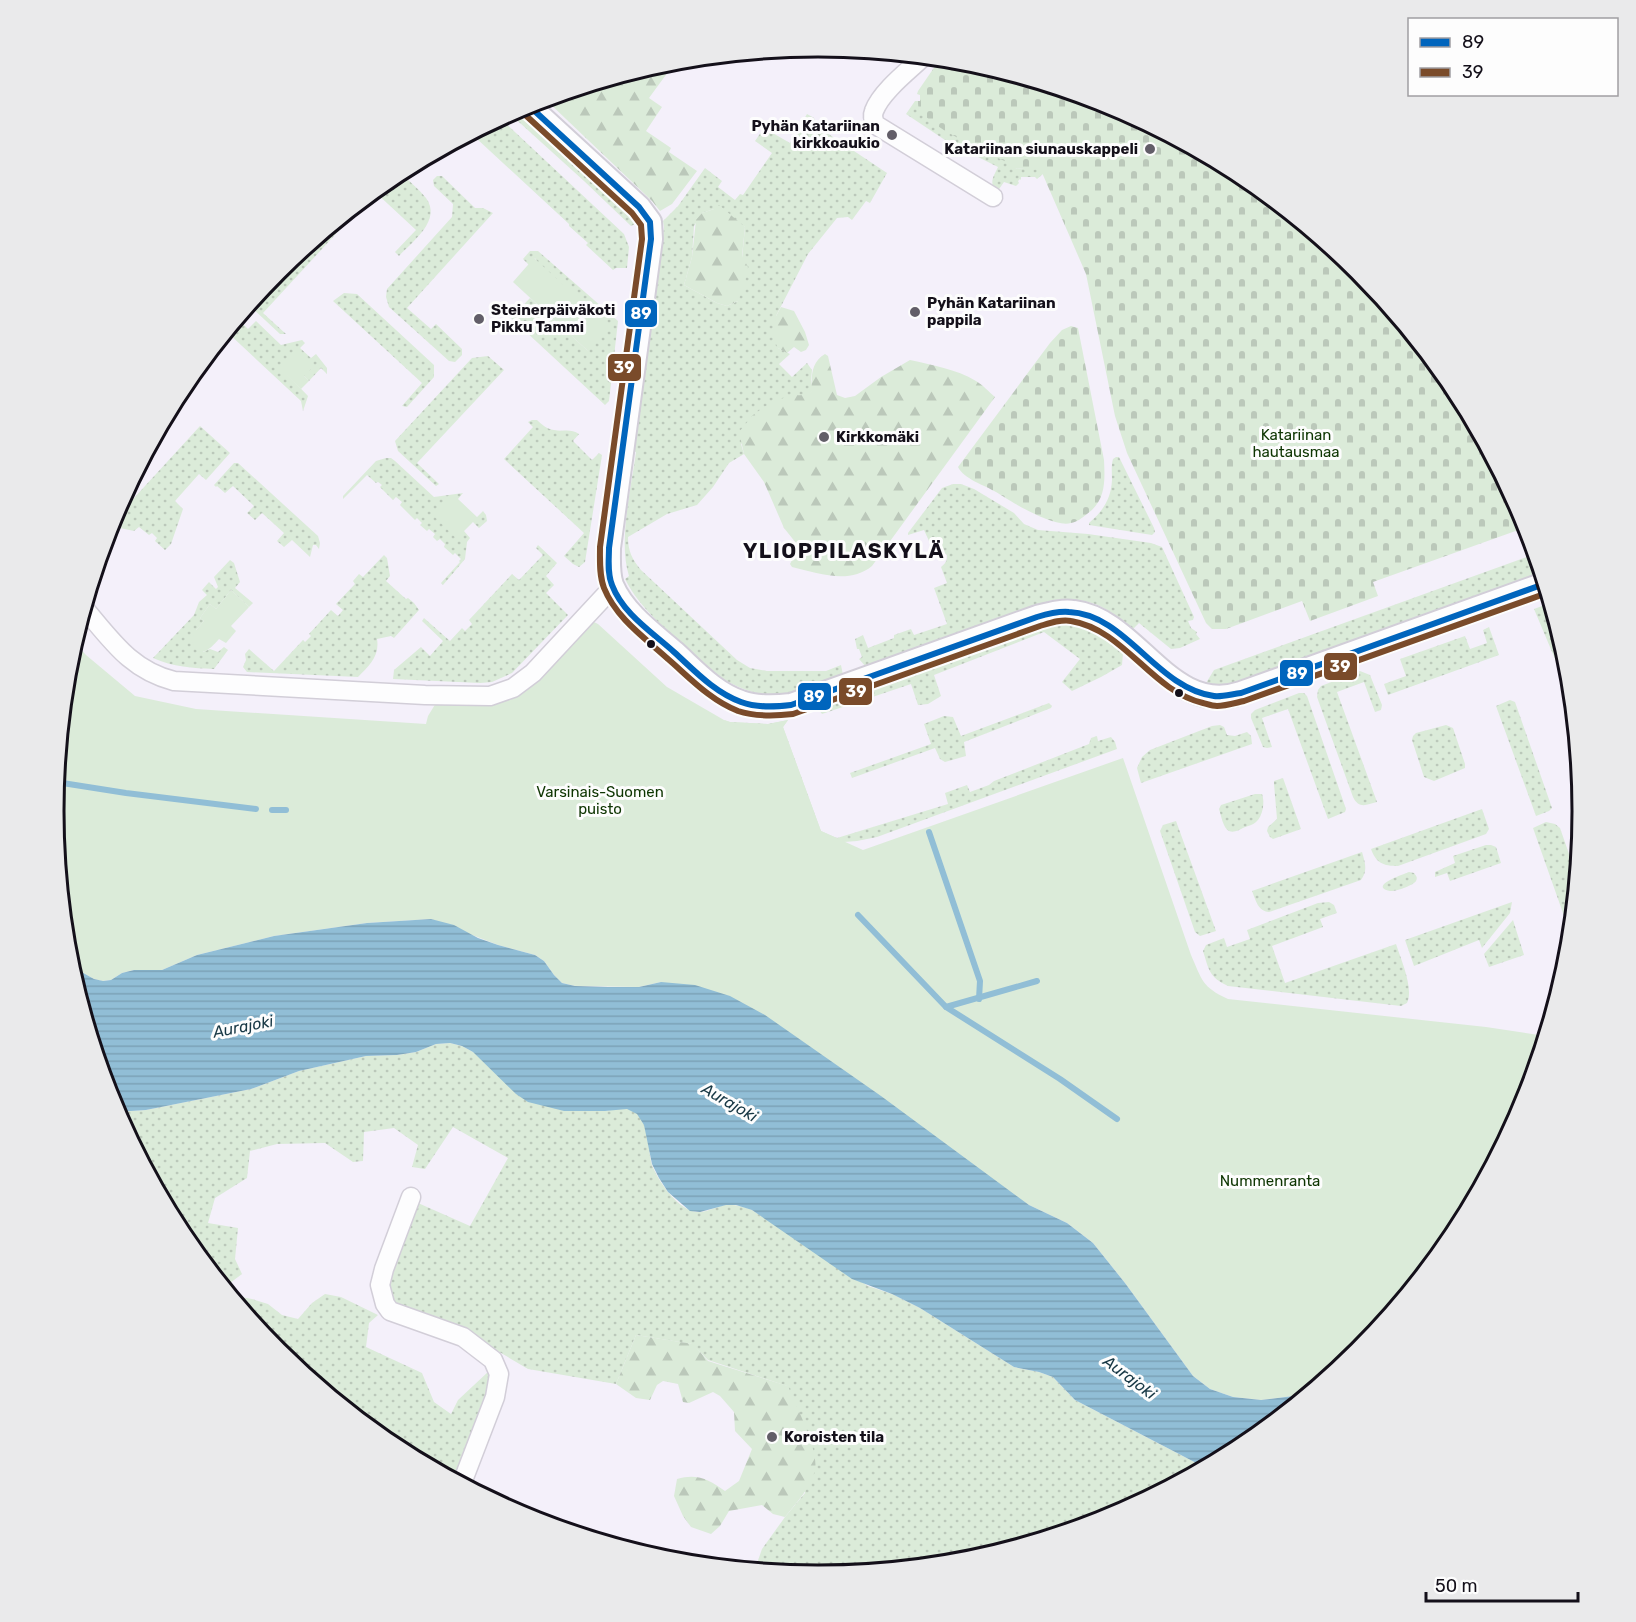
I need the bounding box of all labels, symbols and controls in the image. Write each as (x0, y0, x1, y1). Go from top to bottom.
legend (1408, 18, 1618, 96)
text: 89 (1462, 31, 1484, 53)
text: 39 (1462, 61, 1484, 83)
place label: Pyhän Katariinan kirkkoaukio (751, 117, 880, 152)
marker: Pyhän Katariinan kirkkoaukio (885, 128, 899, 142)
place label: Katariinan siunauskappeli (944, 140, 1138, 158)
marker: Katariinan siunauskappeli (1143, 142, 1157, 156)
place label: Pyhän Katariinan pappila (927, 294, 1056, 329)
line badge: 89 (624, 299, 658, 328)
place label: Steinerpäiväkoti Pikku Tammi (491, 301, 615, 336)
text: 89 (630, 304, 652, 323)
marker: Pyhän Katariinan pappila (908, 305, 922, 319)
marker: Steinerpäiväkoti Pikku Tammi (472, 312, 486, 326)
line badge: 39 (607, 353, 642, 382)
text: 39 (614, 358, 634, 377)
park label: Katariinan hautausmaa (1252, 426, 1340, 461)
place label: Kirkkomäki (836, 428, 919, 446)
marker: Kirkkomäki (817, 430, 831, 444)
district label: YLIOPPILASKYLÄ (743, 538, 945, 563)
unlabelled marker (645, 638, 657, 650)
line badge: 39 (1323, 652, 1358, 681)
text: 39 (1330, 657, 1350, 676)
line badge: 89 (1279, 659, 1314, 687)
text: 89 (1286, 664, 1308, 683)
line badge: 39 (838, 677, 873, 706)
line badge: 89 (797, 682, 832, 711)
text: 39 (846, 682, 866, 701)
text: 89 (803, 687, 825, 706)
unlabelled marker (1173, 687, 1185, 699)
park label: Varsinais-Suomen puisto (536, 783, 664, 818)
water label: Aurajoki (210, 1011, 276, 1042)
water label: Aurajoki (698, 1078, 762, 1126)
park label: Nummenranta (1220, 1172, 1320, 1190)
water label: Aurajoki (1099, 1351, 1161, 1404)
place label: Koroisten tila (784, 1428, 884, 1446)
marker: Koroisten tila (765, 1430, 779, 1444)
scale bar (1426, 1565, 1578, 1603)
text: 50 m (1435, 1575, 1478, 1597)

